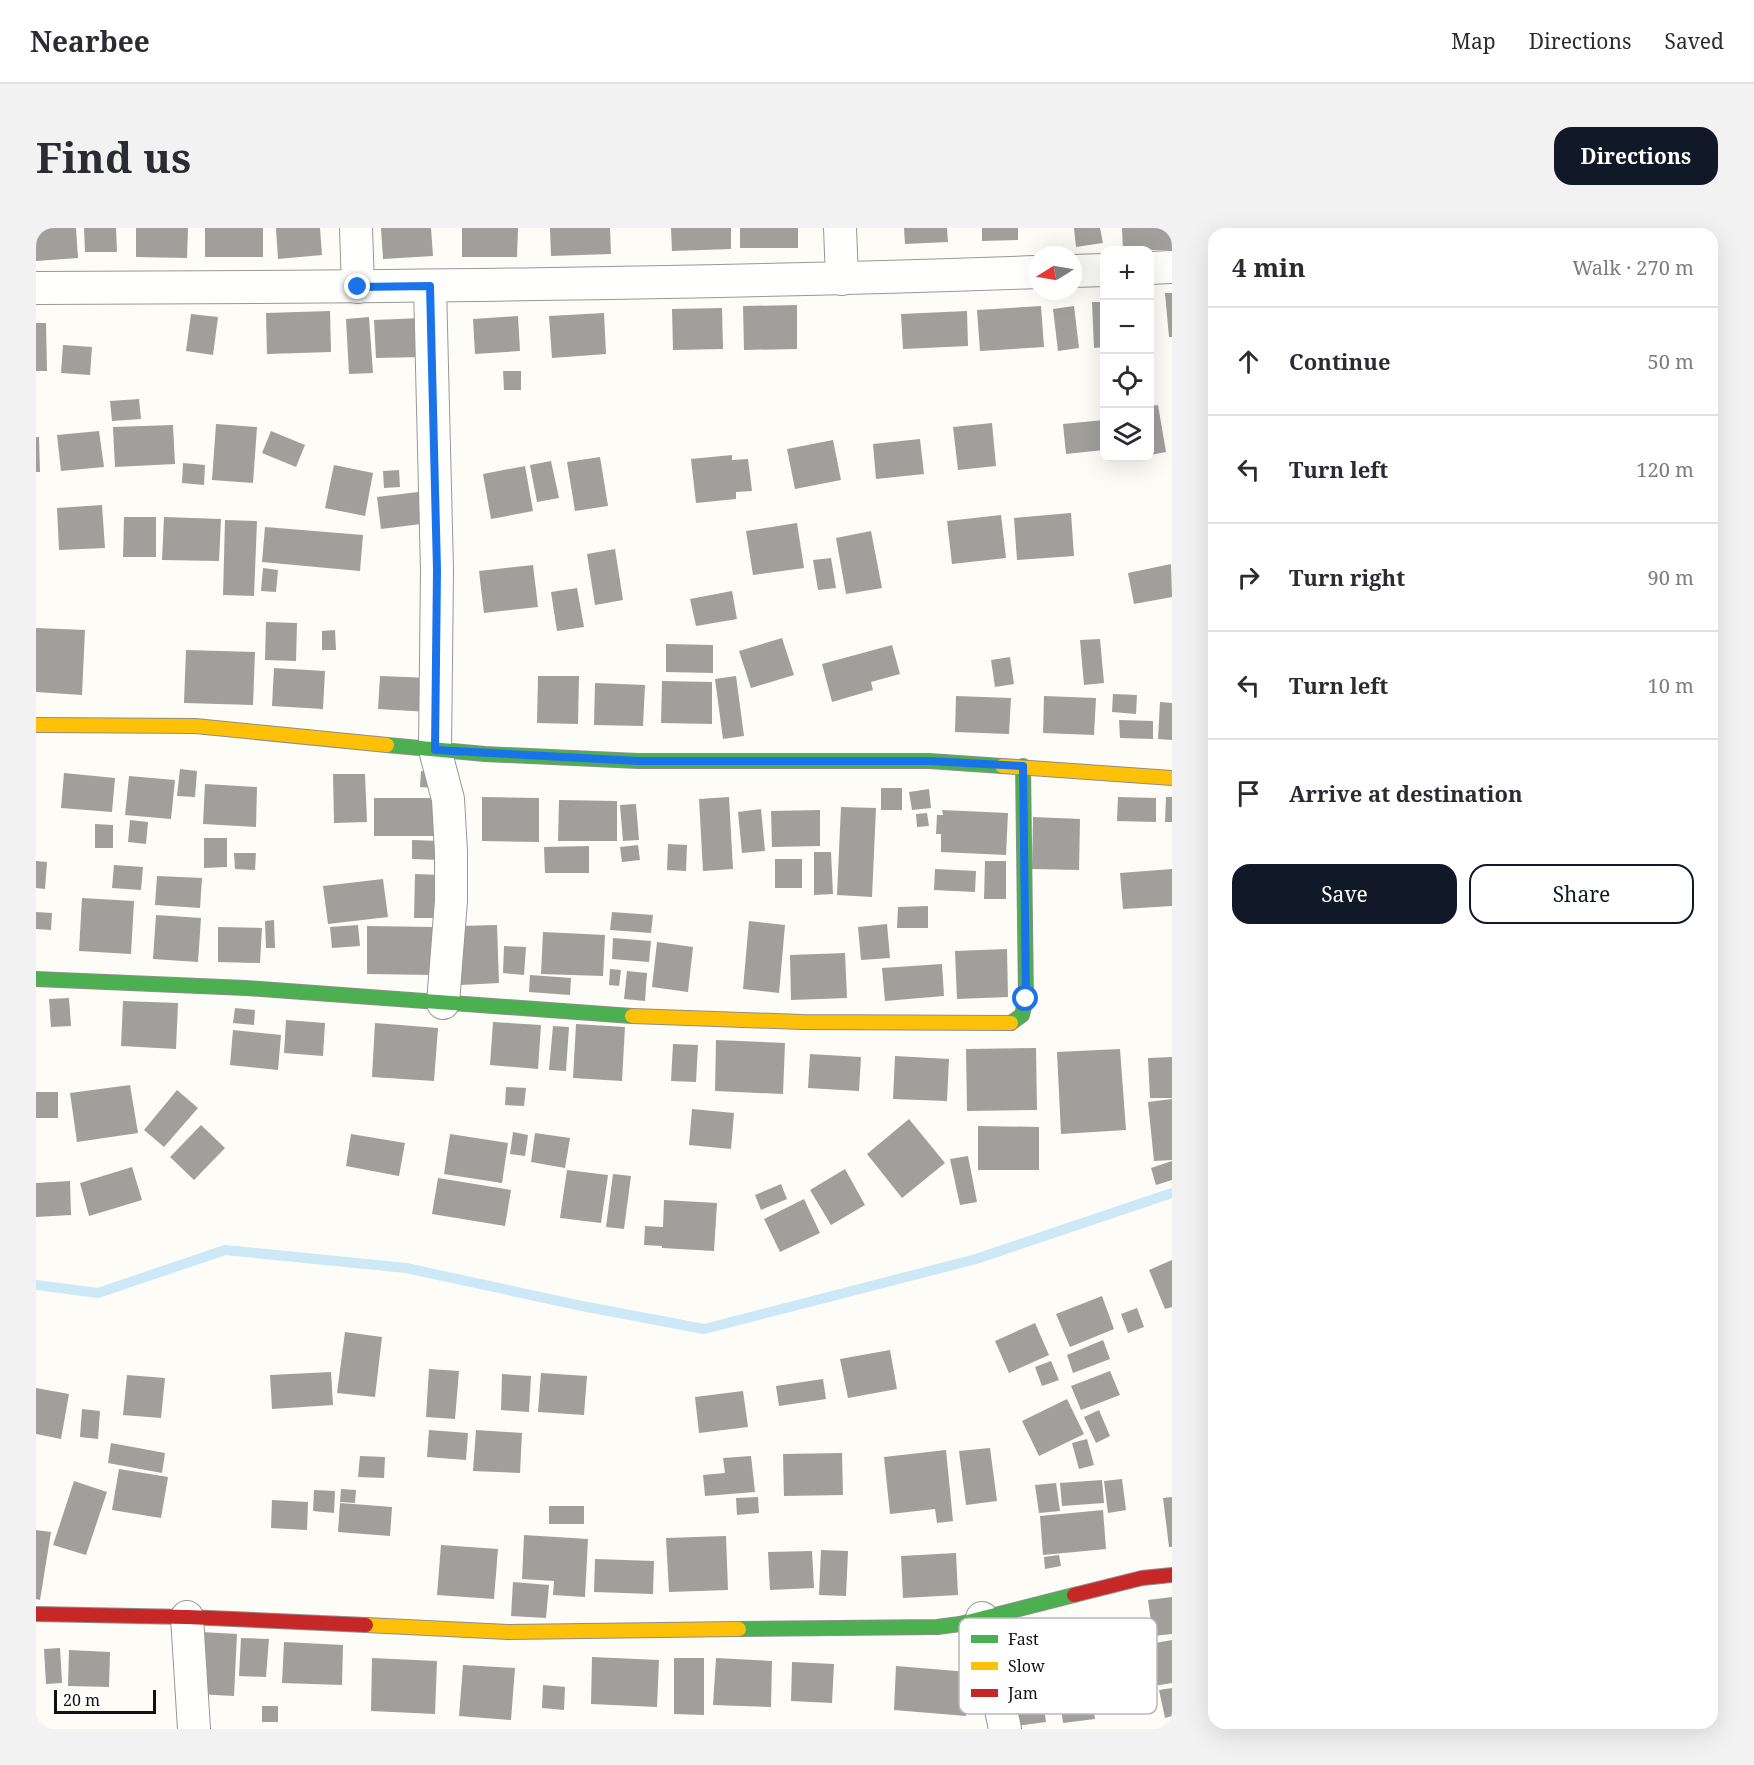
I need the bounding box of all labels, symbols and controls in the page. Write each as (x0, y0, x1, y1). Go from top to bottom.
text: Nearbee (30, 22, 150, 60)
text: Map (1451, 27, 1496, 55)
text: Directions (1529, 27, 1631, 55)
text: Saved (1664, 27, 1724, 55)
button: Directions (1554, 127, 1718, 185)
text: Find us (36, 128, 191, 185)
north arrow (1028, 246, 1082, 300)
map controls (1100, 246, 1154, 462)
button: + (1100, 246, 1154, 300)
text: 4 min (1232, 249, 1306, 285)
text: Walk · 270 m (1572, 254, 1694, 281)
route end (344, 273, 370, 299)
button: − (1100, 300, 1154, 354)
icon: ahead (1232, 345, 1265, 378)
text: Continue (1289, 346, 1391, 376)
text: 50 m (1648, 348, 1694, 375)
button: locate (1100, 354, 1154, 408)
button: layers (1100, 408, 1154, 462)
icon: left (1232, 453, 1265, 486)
text: Turn left (1289, 454, 1388, 484)
text: 120 m (1636, 456, 1694, 483)
icon: right (1232, 561, 1265, 594)
text: Turn right (1289, 562, 1405, 592)
text: 90 m (1648, 564, 1694, 591)
icon: left (1232, 669, 1265, 702)
text: Turn left (1289, 670, 1388, 700)
text: 10 m (1648, 672, 1694, 699)
icon: arrive (1232, 777, 1265, 810)
text: Arrive at destination (1289, 778, 1523, 808)
button: Save (1232, 864, 1457, 924)
button: Share (1469, 864, 1694, 924)
route start (1012, 985, 1038, 1011)
legend (959, 1618, 1157, 1714)
text: Fast (1008, 1628, 1039, 1650)
text: Slow (1008, 1655, 1045, 1677)
text: Jam (1007, 1682, 1038, 1704)
scale bar (54, 1687, 156, 1714)
text: 20 m (63, 1689, 100, 1711)

